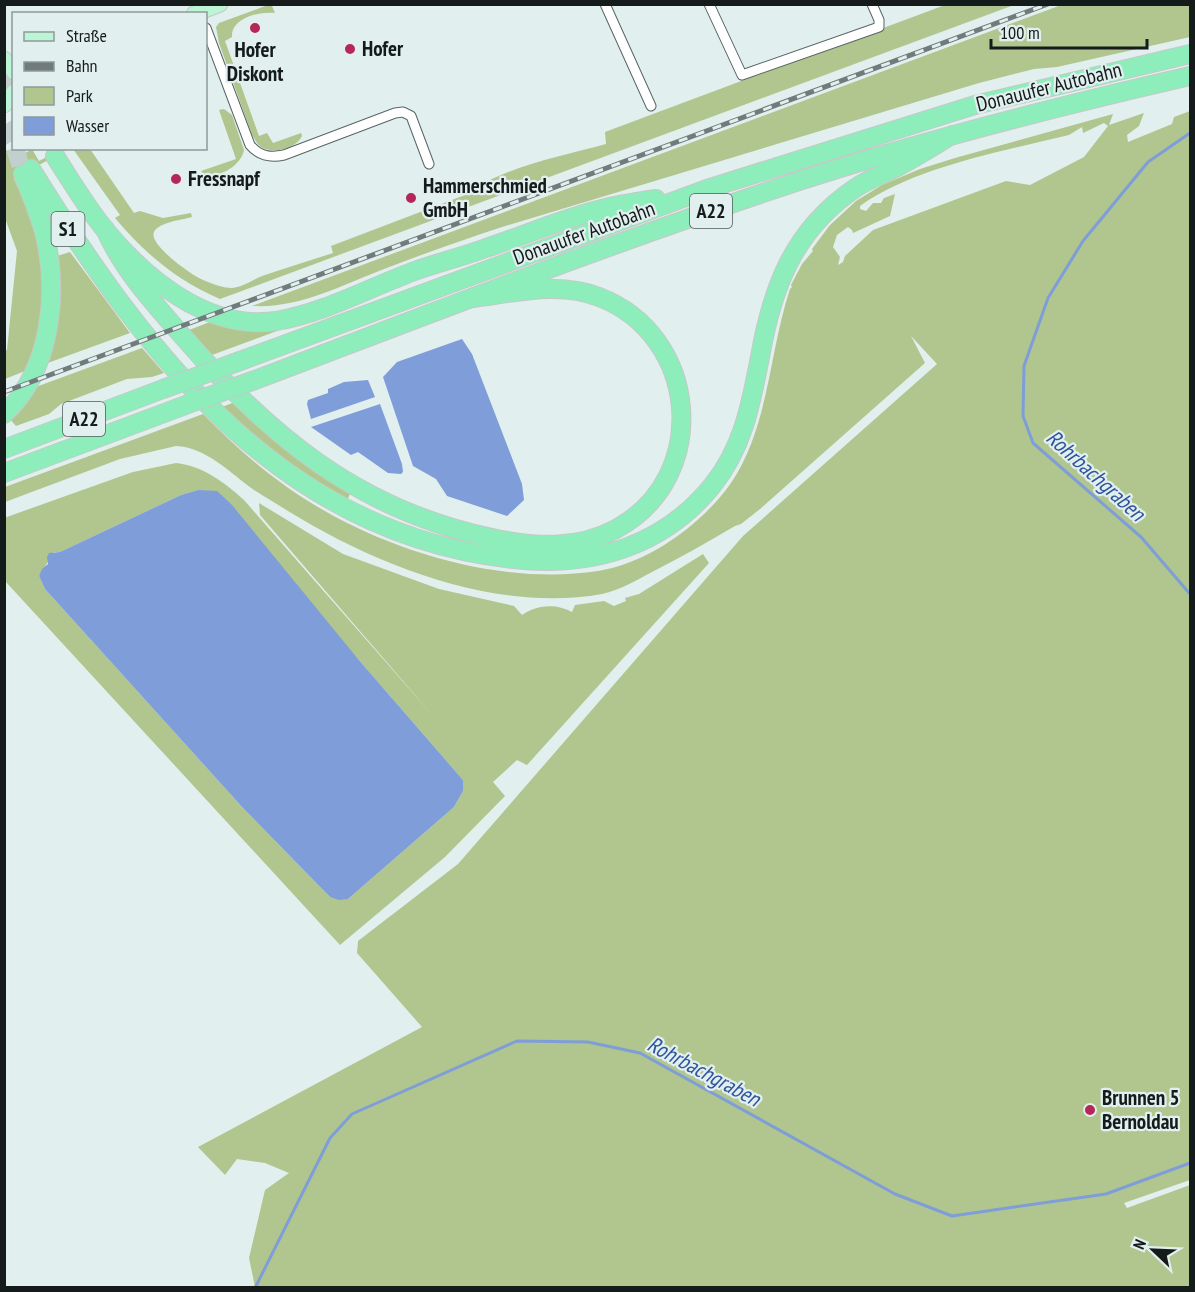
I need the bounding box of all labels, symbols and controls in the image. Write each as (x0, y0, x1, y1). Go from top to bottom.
legend (12, 12, 207, 150)
scale bar (991, 12, 1147, 50)
marker: Hofer Diskont (248, 21, 262, 35)
text: 100 m (1000, 21, 1040, 44)
text: Straße (66, 24, 107, 47)
place label: Hofer (362, 35, 404, 62)
place label: Hofer Diskont (227, 36, 283, 87)
marker: Hofer (343, 42, 357, 56)
text: Bahn (66, 54, 98, 77)
street label: Donauufer Autobahn (973, 55, 1125, 118)
text: Park (66, 84, 93, 107)
text: Wasser (66, 114, 109, 137)
place label: Fressnapf (188, 165, 261, 192)
marker: Fressnapf (169, 172, 183, 186)
place label: Hammerschmied GmbH (423, 172, 547, 223)
marker: Hammerschmied GmbH (404, 191, 418, 205)
street label: Donauufer Autobahn (509, 194, 659, 271)
road number: A22 (690, 194, 732, 228)
road number: S1 (52, 212, 84, 246)
road number: A22 (63, 402, 105, 436)
water label: Rohrbachgraben (1041, 423, 1152, 528)
water label: Rohrbachgraben (643, 1030, 766, 1113)
place label: Brunnen 5 Bernoldau (1102, 1084, 1179, 1135)
marker: Brunnen 5 Bernoldau (1083, 1103, 1097, 1117)
north arrow (1123, 1220, 1183, 1280)
text: N (1128, 1236, 1150, 1252)

